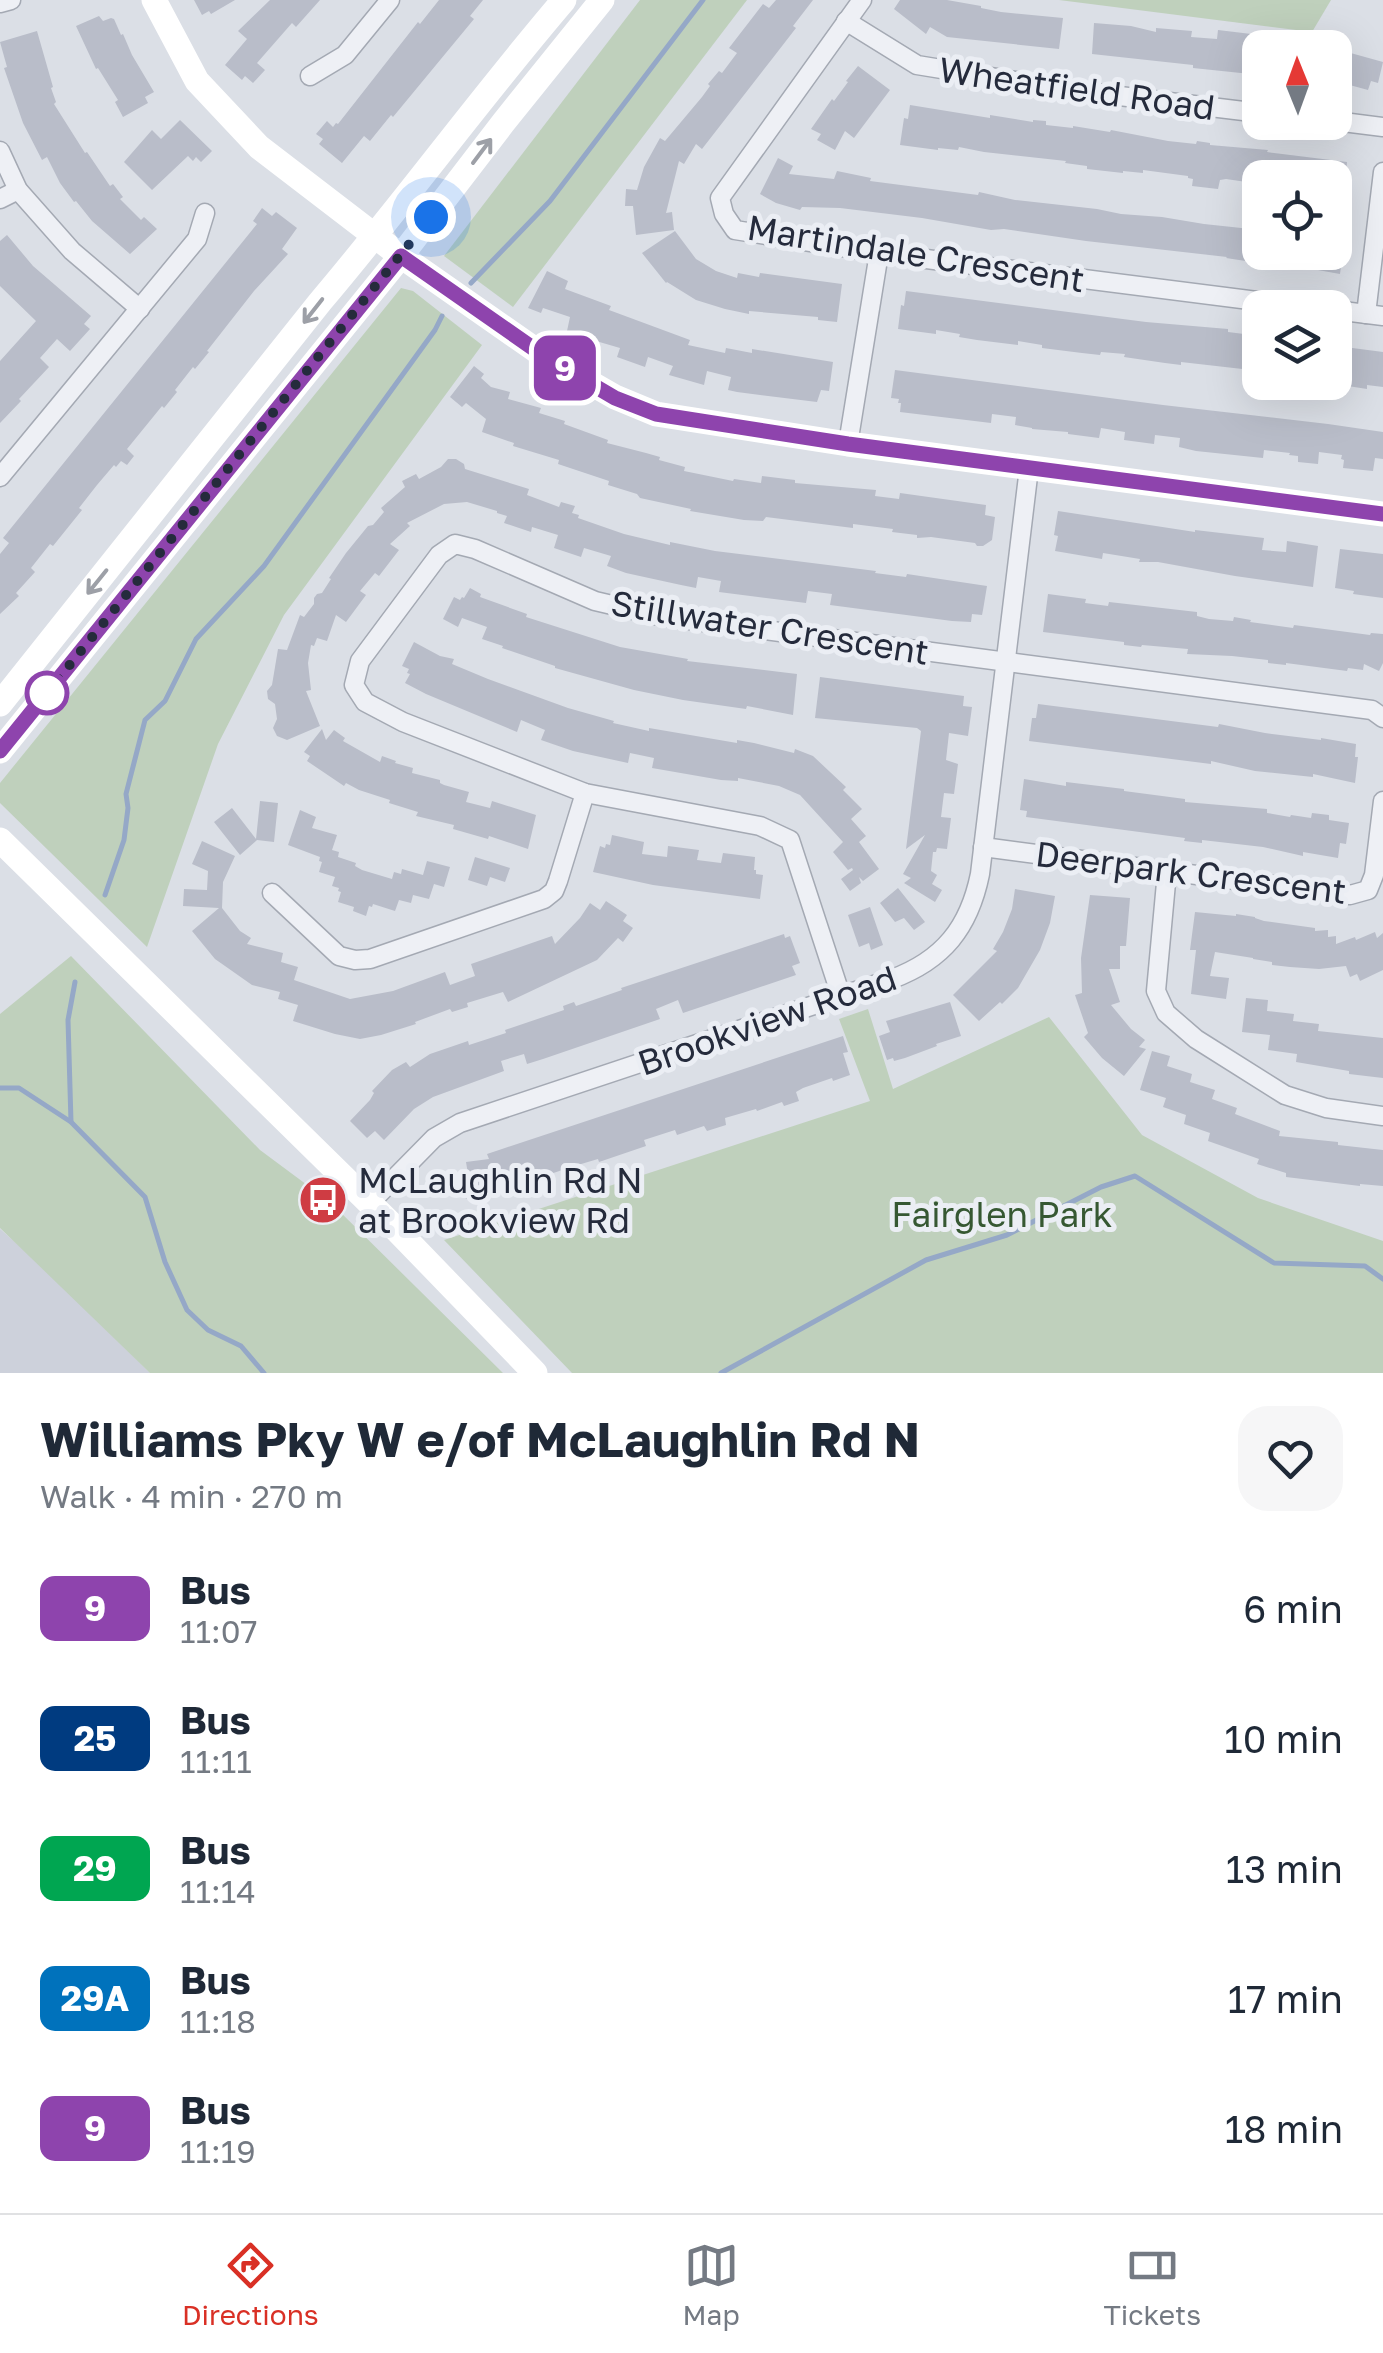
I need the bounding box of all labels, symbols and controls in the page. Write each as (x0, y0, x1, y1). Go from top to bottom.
north arrow (1242, 30, 1352, 140)
map controls (1242, 30, 1352, 400)
street label: Wheatfield Road (936, 48, 1218, 128)
one-way arrow (471, 138, 492, 165)
button: locate (1242, 160, 1352, 270)
your location (406, 192, 456, 242)
street label: Martindale Crescent (744, 206, 1088, 300)
button: layers (1242, 290, 1352, 400)
one-way arrow (303, 297, 324, 324)
line badge: 9 (532, 336, 598, 400)
text: 9 (554, 347, 576, 389)
one-way arrow (86, 569, 108, 595)
street label: Stillwater Crescent (608, 581, 932, 673)
unlabelled marker (26, 672, 68, 714)
street label: Deerpark Crescent (1033, 832, 1349, 912)
street label: Brookview Road (632, 956, 902, 1084)
place label: McLaughlin Rd N at Brookview Rd (358, 1159, 643, 1241)
bus stop icon: McLaughlin Rd N at Brookview Rd (297, 1174, 349, 1226)
park label: Fairglen Park (891, 1193, 1113, 1235)
button: heart (1238, 1406, 1343, 1511)
text: Williams Pky W e/of McLaughlin Rd N (40, 1410, 920, 1468)
text: Walk · 4 min · 270 m (40, 1477, 343, 1515)
text: Bus (180, 1567, 251, 1612)
text: 6 min (1243, 1586, 1343, 1631)
text: 9 (84, 1587, 106, 1629)
text: 11:07 (180, 1612, 257, 1650)
text: Bus (180, 1697, 251, 1742)
text: 10 min (1224, 1716, 1343, 1761)
text: 25 (74, 1717, 116, 1759)
text: 11:11 (180, 1742, 252, 1780)
text: Bus (180, 1827, 251, 1872)
text: 13 min (1226, 1846, 1343, 1891)
text: 29 (73, 1847, 117, 1889)
text: 11:14 (180, 1872, 256, 1910)
text: Bus (180, 1957, 251, 2002)
text: 17 min (1228, 1976, 1343, 2021)
text: 29A (61, 1977, 129, 2019)
text: 11:18 (180, 2002, 256, 2040)
text: Bus (180, 2087, 251, 2132)
text: 18 min (1225, 2106, 1343, 2151)
text: 9 (84, 2107, 106, 2149)
text: 11:19 (180, 2132, 256, 2170)
tab: Directions (182, 2238, 319, 2331)
tab: Map (683, 2238, 740, 2331)
tab: Tickets (1103, 2238, 1201, 2331)

